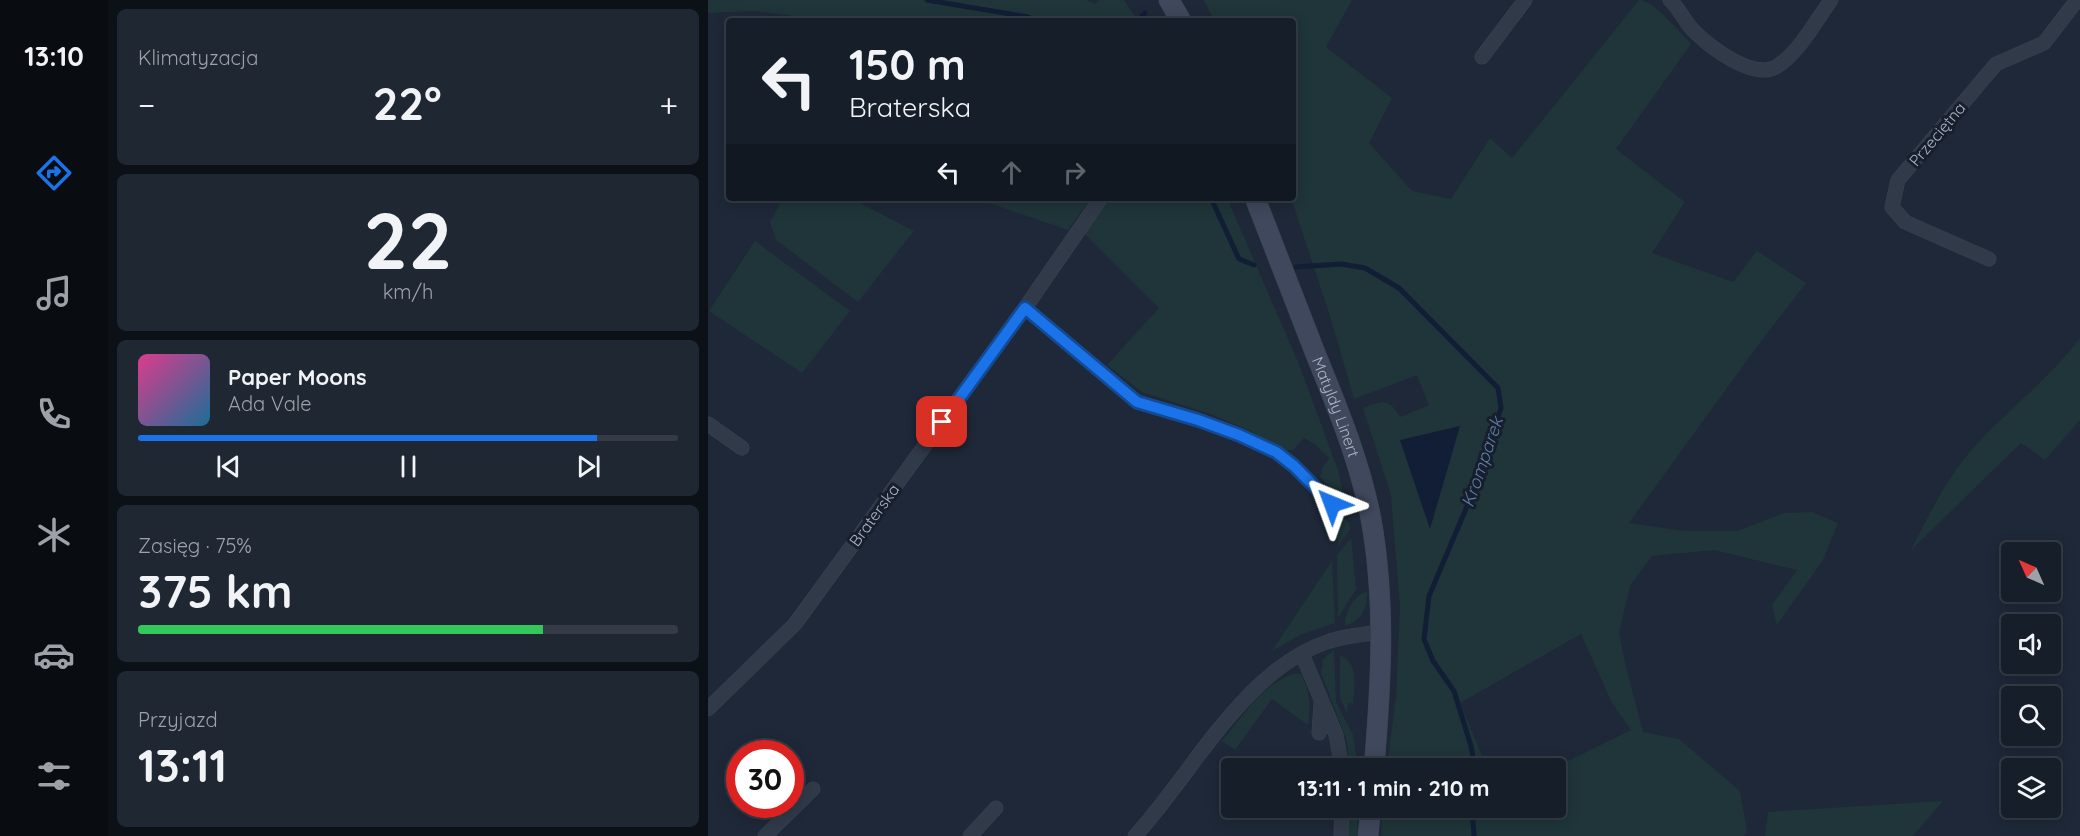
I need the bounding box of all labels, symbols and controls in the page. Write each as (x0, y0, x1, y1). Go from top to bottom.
text: 150 m (849, 38, 966, 91)
text: 13:10 (24, 39, 84, 73)
icon: left (750, 42, 828, 120)
text: Klimatyzacja (138, 45, 258, 70)
text: 22° (373, 75, 442, 131)
text: − (138, 84, 155, 125)
text: + (659, 84, 678, 125)
text: Braterska (849, 90, 971, 124)
street label: Przeciętna (1904, 98, 1970, 170)
icon: directions (33, 152, 75, 194)
icon: left (932, 156, 965, 189)
icon: ahead (995, 156, 1028, 189)
icon: right (1058, 156, 1091, 189)
text: 22 (364, 191, 452, 289)
icon: music (33, 272, 75, 314)
text: km/h (383, 279, 433, 304)
street label: Matyldy Linert (1308, 354, 1364, 460)
text: Paper Moons (228, 363, 367, 391)
text: Ada Vale (228, 391, 312, 416)
icon: phone (33, 393, 75, 435)
pin (916, 396, 967, 447)
icon: arrive (925, 405, 958, 438)
water label: Kromparek (1456, 413, 1509, 510)
icon: previous (212, 450, 245, 483)
icon: pause (392, 450, 425, 483)
icon: next (572, 450, 605, 483)
position arrow (1300, 472, 1364, 536)
street label: Braterska (845, 480, 903, 550)
icon: climate (33, 514, 75, 556)
text: Zasięg · 75% (138, 533, 252, 558)
north arrow (2001, 542, 2061, 602)
map controls (2001, 542, 2061, 818)
text: 375 km (138, 563, 293, 619)
button: sound (2001, 614, 2061, 674)
icon: car (33, 634, 75, 676)
button: search (2001, 686, 2061, 746)
text: Przyjazd (138, 707, 218, 732)
text: 13:11 (138, 737, 227, 793)
speed limit sign: 30 (726, 740, 804, 818)
icon: filters (33, 755, 75, 797)
button: layers (2001, 758, 2061, 818)
text: 13:11 · 1 min · 210 m (1297, 774, 1490, 802)

